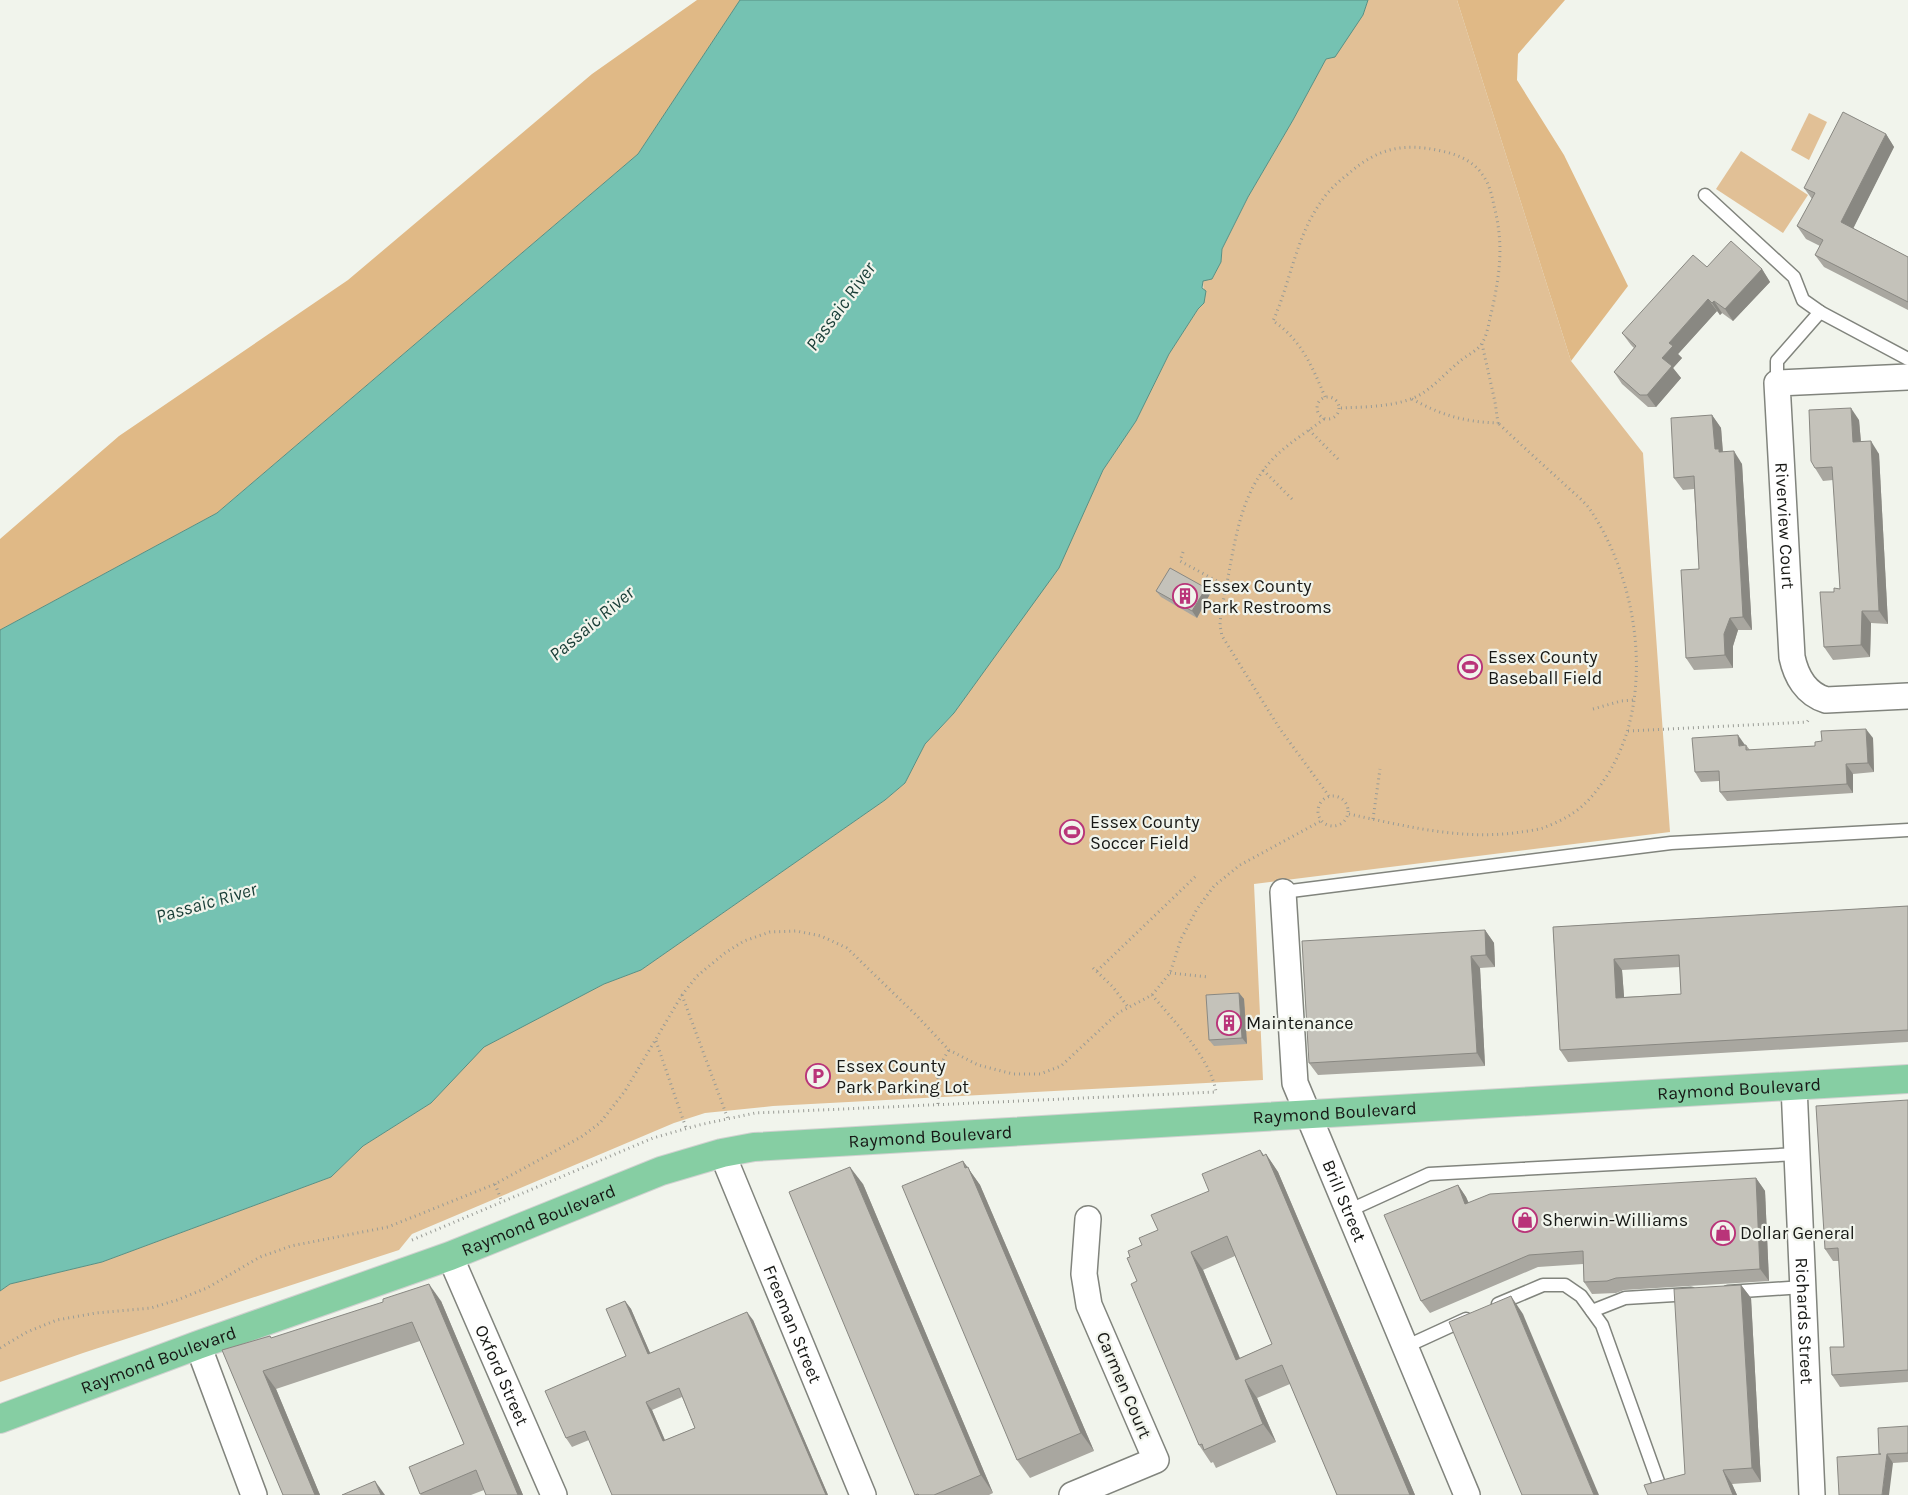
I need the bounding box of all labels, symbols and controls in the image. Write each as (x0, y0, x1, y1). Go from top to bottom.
water label: Passaic River (801, 257, 881, 355)
street label: Riverview Court (1770, 461, 1799, 590)
place label: Essex County Park Restrooms (1202, 575, 1332, 618)
water label: Passaic River (545, 581, 640, 666)
building icon: Essex County Park Restrooms (1172, 583, 1198, 609)
place label: Essex County Baseball Field (1488, 646, 1602, 689)
sports icon: Essex County Baseball Field (1457, 654, 1483, 680)
place label: Essex County Soccer Field (1090, 811, 1200, 854)
sports icon: Essex County Soccer Field (1059, 819, 1085, 845)
water label: Passaic River (153, 878, 261, 928)
building icon: Maintenance (1216, 1010, 1242, 1036)
place label: Maintenance (1246, 1012, 1354, 1034)
place label: Essex County Park Parking Lot (836, 1055, 969, 1098)
parking icon: Essex County Park Parking Lot (805, 1063, 831, 1089)
street label: Raymond Boulevard (1656, 1073, 1822, 1105)
street label: Raymond Boulevard (1252, 1097, 1417, 1129)
street label: Raymond Boulevard (848, 1121, 1013, 1152)
street label: Brill Street (1317, 1156, 1371, 1245)
street label: Raymond Boulevard (458, 1179, 619, 1261)
shop icon: Sherwin-Williams (1512, 1207, 1538, 1233)
place label: Sherwin-Williams (1542, 1209, 1688, 1231)
shop icon: Dollar General (1710, 1220, 1736, 1246)
place label: Dollar General (1740, 1222, 1855, 1244)
street label: Richards Street (1791, 1257, 1818, 1385)
street label: Freeman Street (758, 1262, 827, 1387)
street label: Raymond Boulevard (78, 1321, 239, 1399)
street label: Oxford Street (470, 1321, 534, 1429)
street label: Carmen Court (1092, 1328, 1156, 1442)

